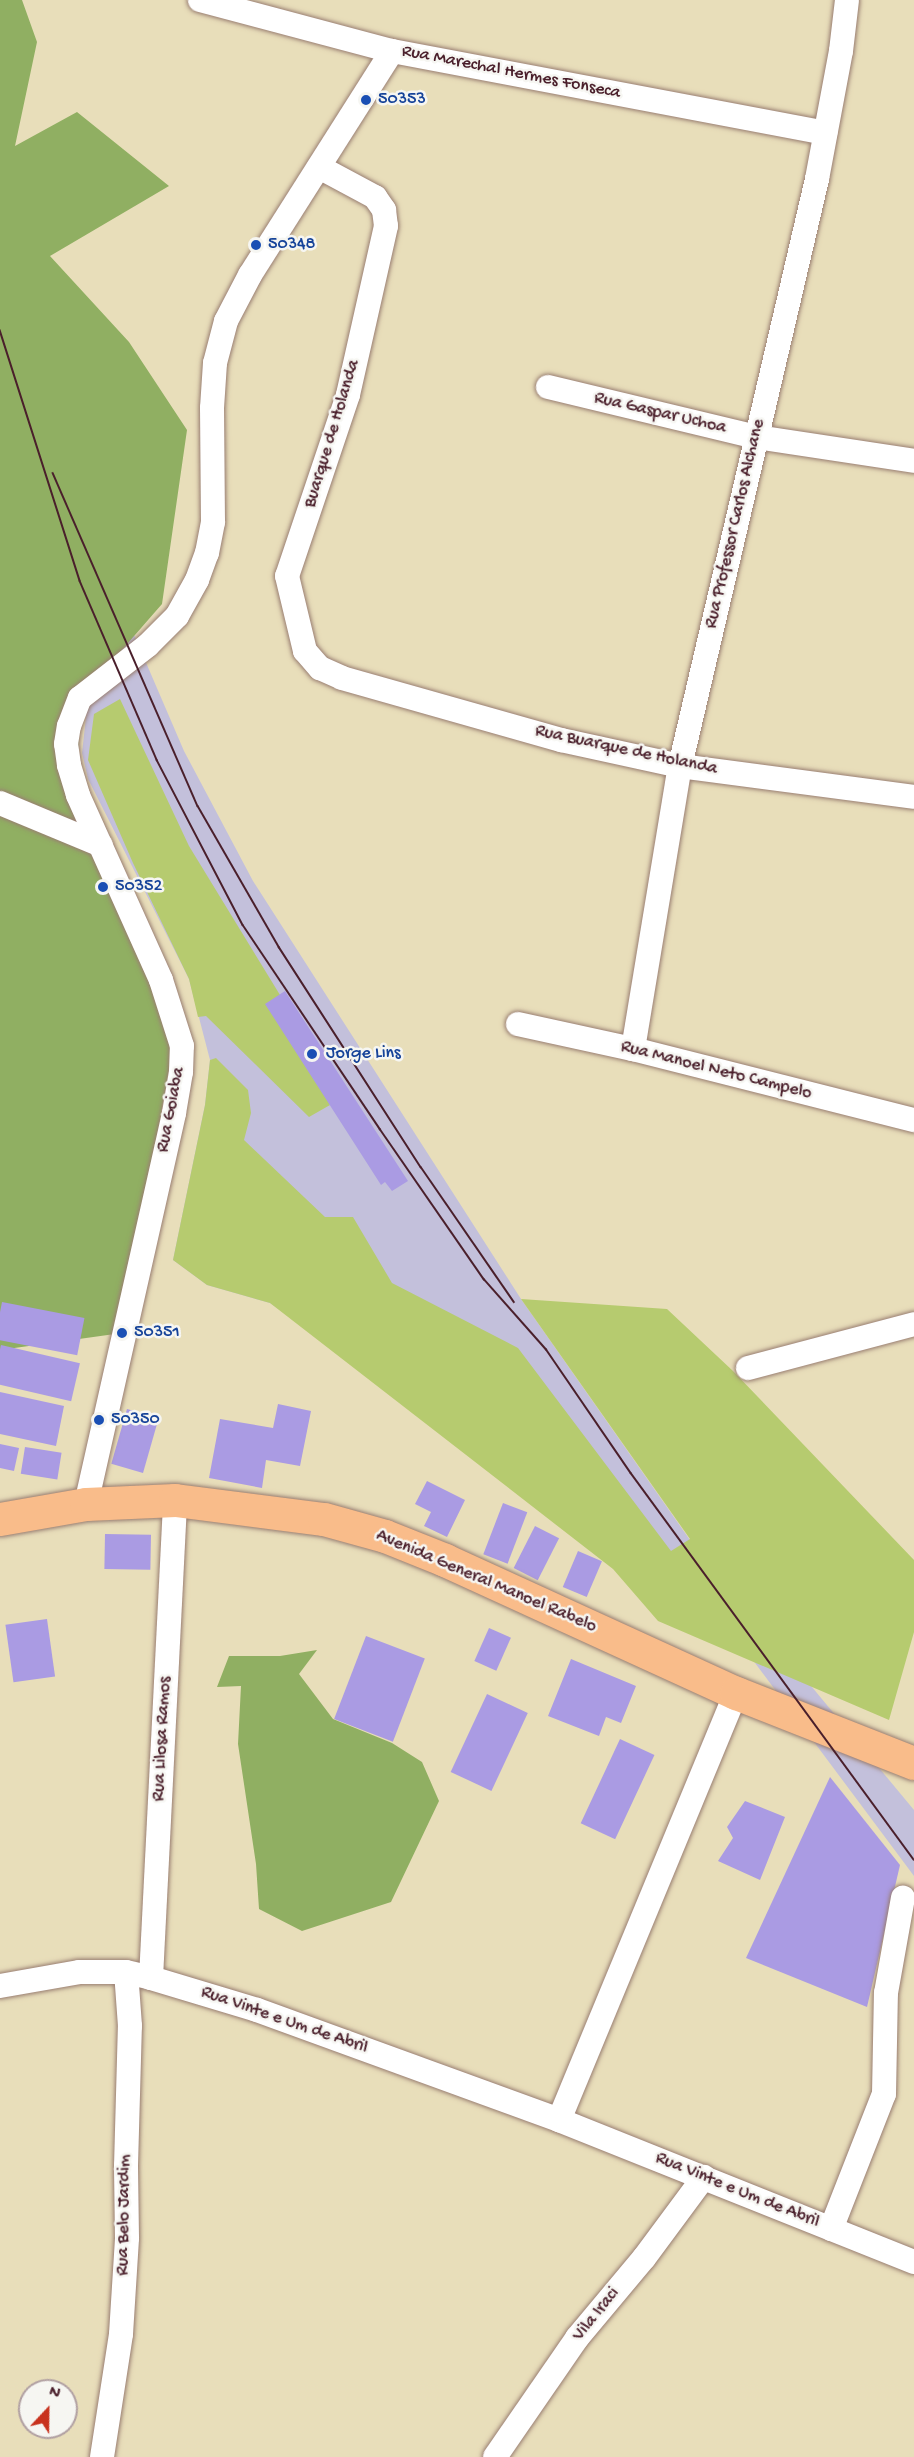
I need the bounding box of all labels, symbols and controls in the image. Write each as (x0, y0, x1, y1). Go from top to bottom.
street label: Rua Marechal Hermes Fonseca (400, 41, 622, 105)
place label: 50353 (378, 89, 426, 111)
marker: 50353 (359, 93, 373, 107)
place label: 50348 (268, 234, 315, 256)
marker: 50348 (249, 238, 263, 252)
street label: Buarque de Holanda (300, 357, 366, 511)
street label: Rua Gaspar Uchoa (592, 388, 728, 440)
street label: Rua Professor Carlos Alchane (701, 417, 771, 631)
street label: Rua Buarque de Holanda (533, 721, 719, 781)
place label: 50352 (115, 876, 162, 898)
marker: 50352 (96, 880, 110, 894)
street label: Rua Manoel Neto Campelo (618, 1037, 814, 1105)
place label: Jorge Lins (326, 1043, 401, 1065)
marker: Jorge Lins (303, 1045, 321, 1063)
street label: Rua Goiaba (153, 1066, 191, 1154)
place label: 50351 (134, 1322, 180, 1344)
marker: 50351 (115, 1326, 129, 1340)
place label: 50350 (111, 1409, 160, 1431)
marker: 50350 (92, 1413, 106, 1427)
street label: Avenida General Manoel Rabelo (372, 1526, 600, 1638)
street label: Rua Lilosa Ramos (149, 1676, 177, 1802)
street label: Rua Vinte e Um de Abril (198, 1982, 370, 2060)
street label: Rua Vinte e Um de Abril (652, 2148, 822, 2234)
street label: Rua Belo Jardim (113, 2154, 137, 2276)
street label: Vila Iraci (569, 2284, 625, 2346)
north arrow (18, 2379, 78, 2439)
text: N (46, 2383, 63, 2404)

